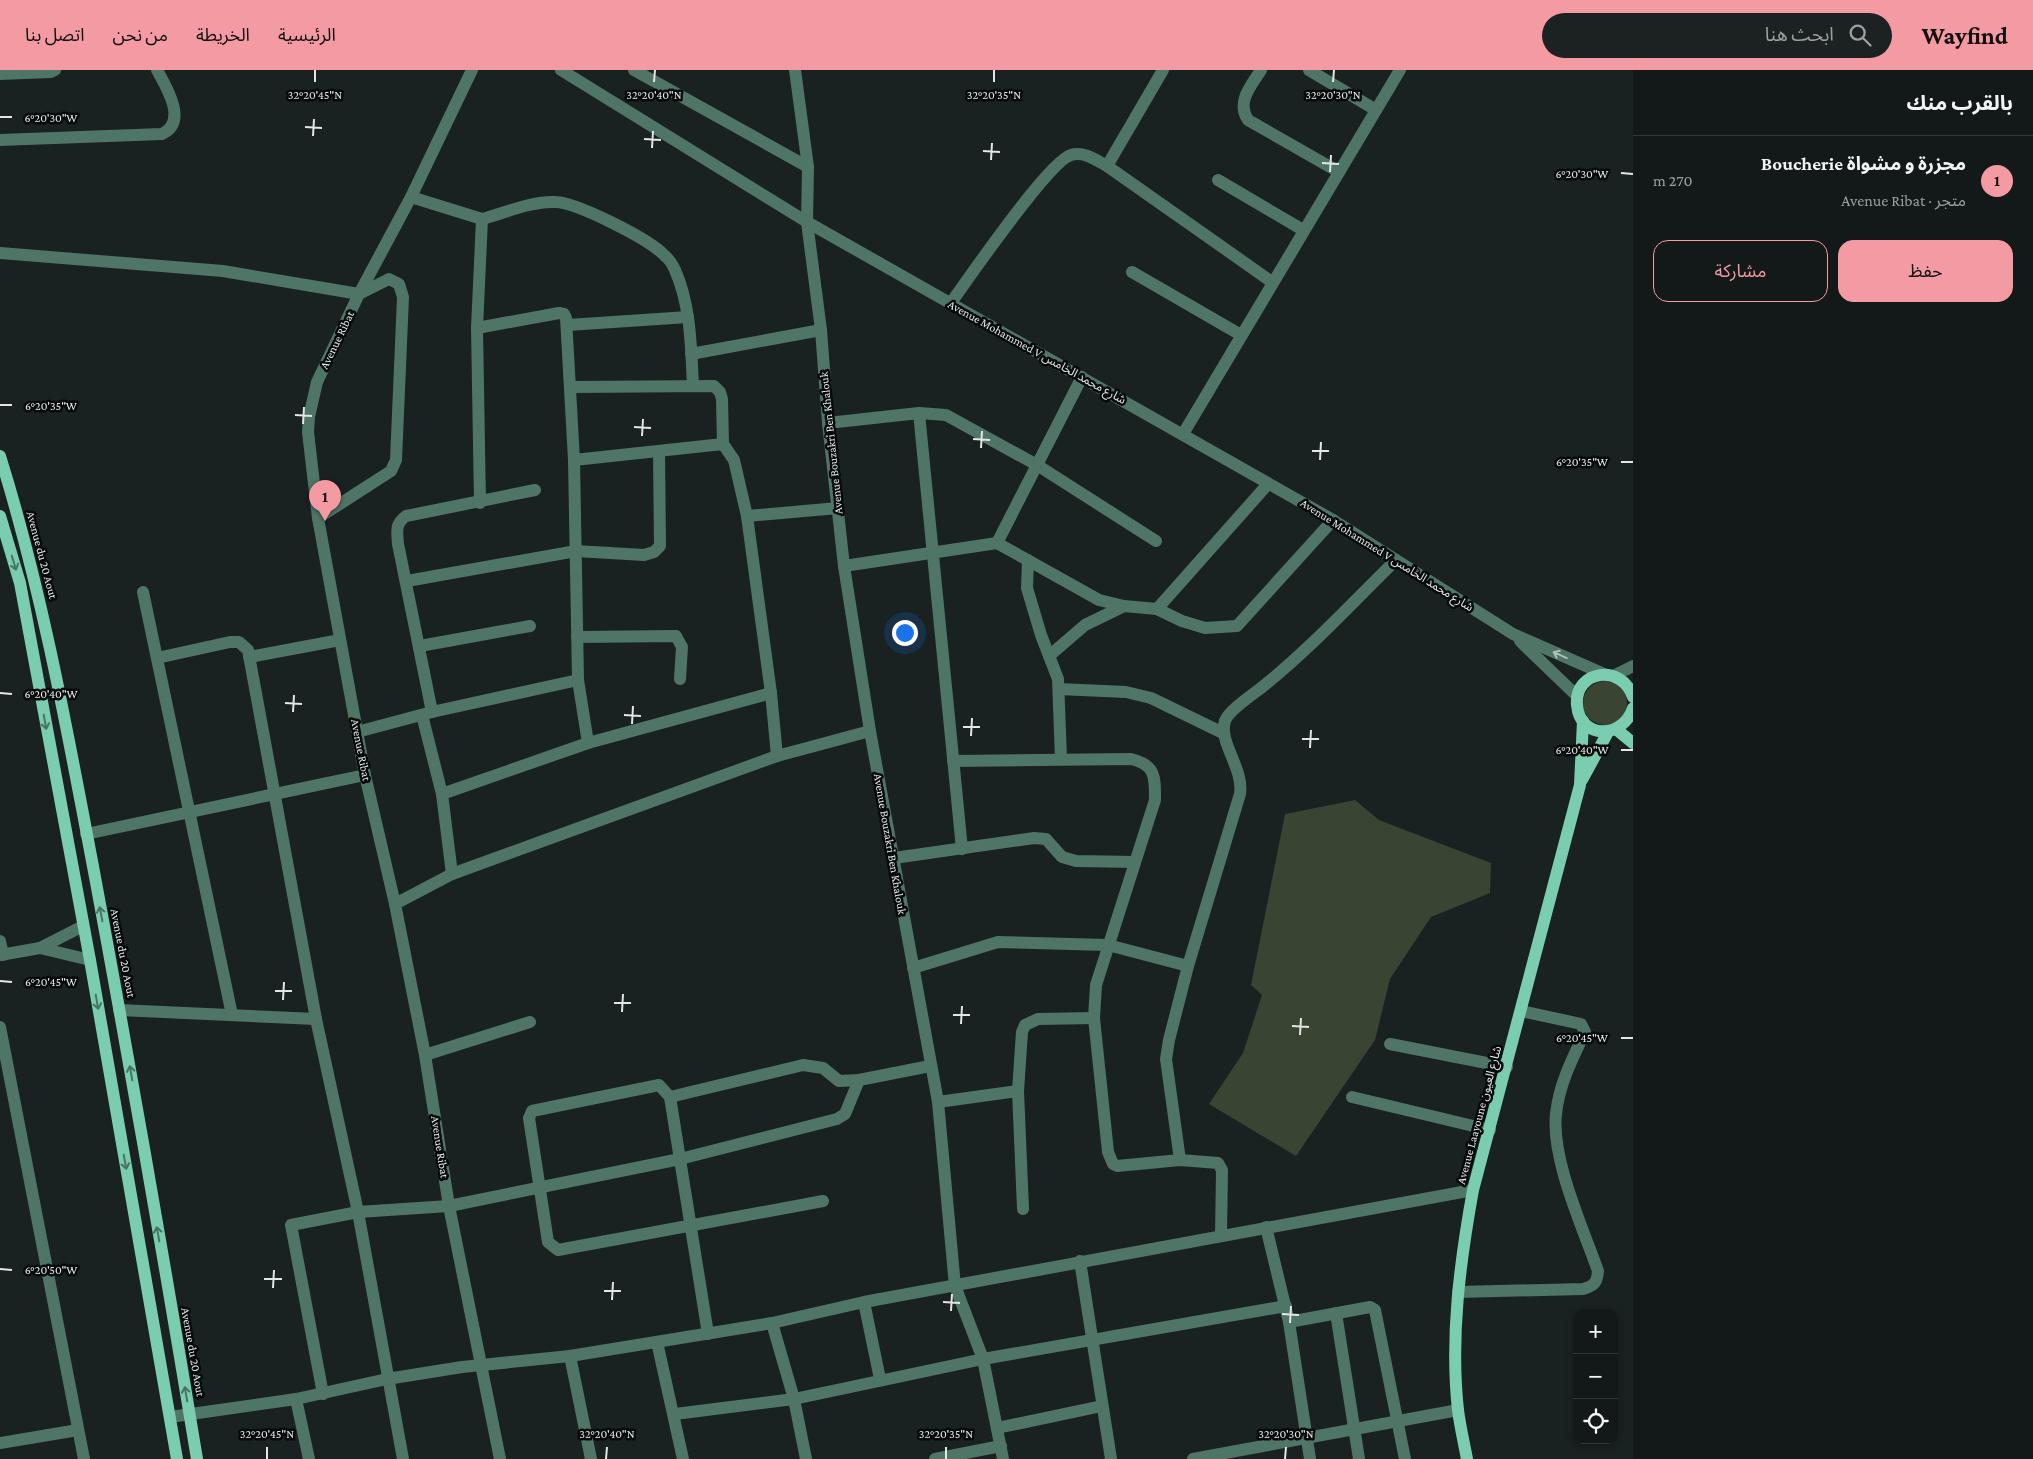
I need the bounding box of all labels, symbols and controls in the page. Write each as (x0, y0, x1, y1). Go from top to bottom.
search box (1542, 13, 1892, 58)
icon: search (1846, 21, 1874, 49)
text: Wayfind (1922, 22, 2008, 49)
text: ابحث هنا (1765, 24, 1834, 45)
text: اتصل بنا (25, 25, 85, 45)
text: من نحن (113, 25, 168, 45)
text: الخريطة (196, 25, 250, 45)
text: الرئيسية (278, 25, 336, 45)
text: 32°20'45"N (288, 88, 342, 102)
text: 32°20'40"N (626, 88, 682, 102)
text: 32°20'35"N (967, 88, 1021, 102)
text: 32°20'30"N (1305, 88, 1361, 102)
text: بالقرب منك (1907, 91, 2013, 115)
text: 6°20'30"W (25, 111, 77, 125)
text: مجزرة و مشواة Boucherie (1761, 153, 1966, 174)
text: 6°20'30"W (1556, 167, 1608, 181)
text: 270 m (1653, 172, 1692, 189)
text: 1 (1994, 172, 2000, 189)
text: متجر · Avenue Ribat (1841, 192, 1966, 209)
button: مشاركة (1653, 240, 1828, 302)
button: حفظ (1838, 240, 2013, 302)
street label: Avenue Mohammed V شارع محمد الخامس (944, 297, 1129, 409)
street label: Avenue Ribat (317, 308, 358, 371)
street label: Avenue Bouzakri Ben Khalouk (817, 371, 845, 515)
text: 6°20'35"W (25, 399, 77, 413)
text: 6°20'35"W (1556, 455, 1608, 469)
pin: 1 (309, 480, 341, 521)
street label: Avenue Mohammed V شارع محمد الخامس (1297, 496, 1476, 616)
street label: Avenue du 20 Aout (24, 510, 61, 601)
one-way arrow (9, 554, 19, 570)
your location (892, 620, 918, 646)
one-way arrow (1553, 649, 1568, 659)
text: 6°20'40"W (25, 687, 77, 701)
one-way arrow (41, 714, 51, 730)
street label: Avenue Ribat (348, 718, 374, 783)
text: 6°20'40"W (1556, 743, 1608, 757)
street label: Avenue Bouzakri Ben Khalouk (871, 772, 909, 916)
one-way arrow (96, 906, 106, 922)
street label: Avenue du 20 Aout (108, 907, 139, 1000)
text: 6°20'45"W (25, 975, 77, 989)
one-way arrow (93, 994, 103, 1010)
text: 6°20'45"W (1556, 1031, 1608, 1045)
street label: Avenue Laayoune شارع العيون (1454, 1044, 1506, 1186)
one-way arrow (125, 1066, 135, 1082)
street label: Avenue Ribat (428, 1115, 452, 1180)
one-way arrow (121, 1154, 131, 1170)
one-way arrow (153, 1226, 163, 1242)
text: 6°20'50"W (25, 1263, 77, 1277)
street label: Avenue du 20 Aout (178, 1306, 208, 1399)
map controls (1573, 1309, 1618, 1444)
button: + (1573, 1309, 1618, 1354)
button: − (1573, 1354, 1618, 1399)
one-way arrow (181, 1386, 191, 1402)
button: locate (1573, 1399, 1618, 1444)
text: 32°20'45"N (240, 1427, 294, 1441)
text: 32°20'40"N (579, 1427, 635, 1441)
text: 32°20'35"N (919, 1427, 973, 1441)
text: 32°20'30"N (1258, 1427, 1314, 1441)

